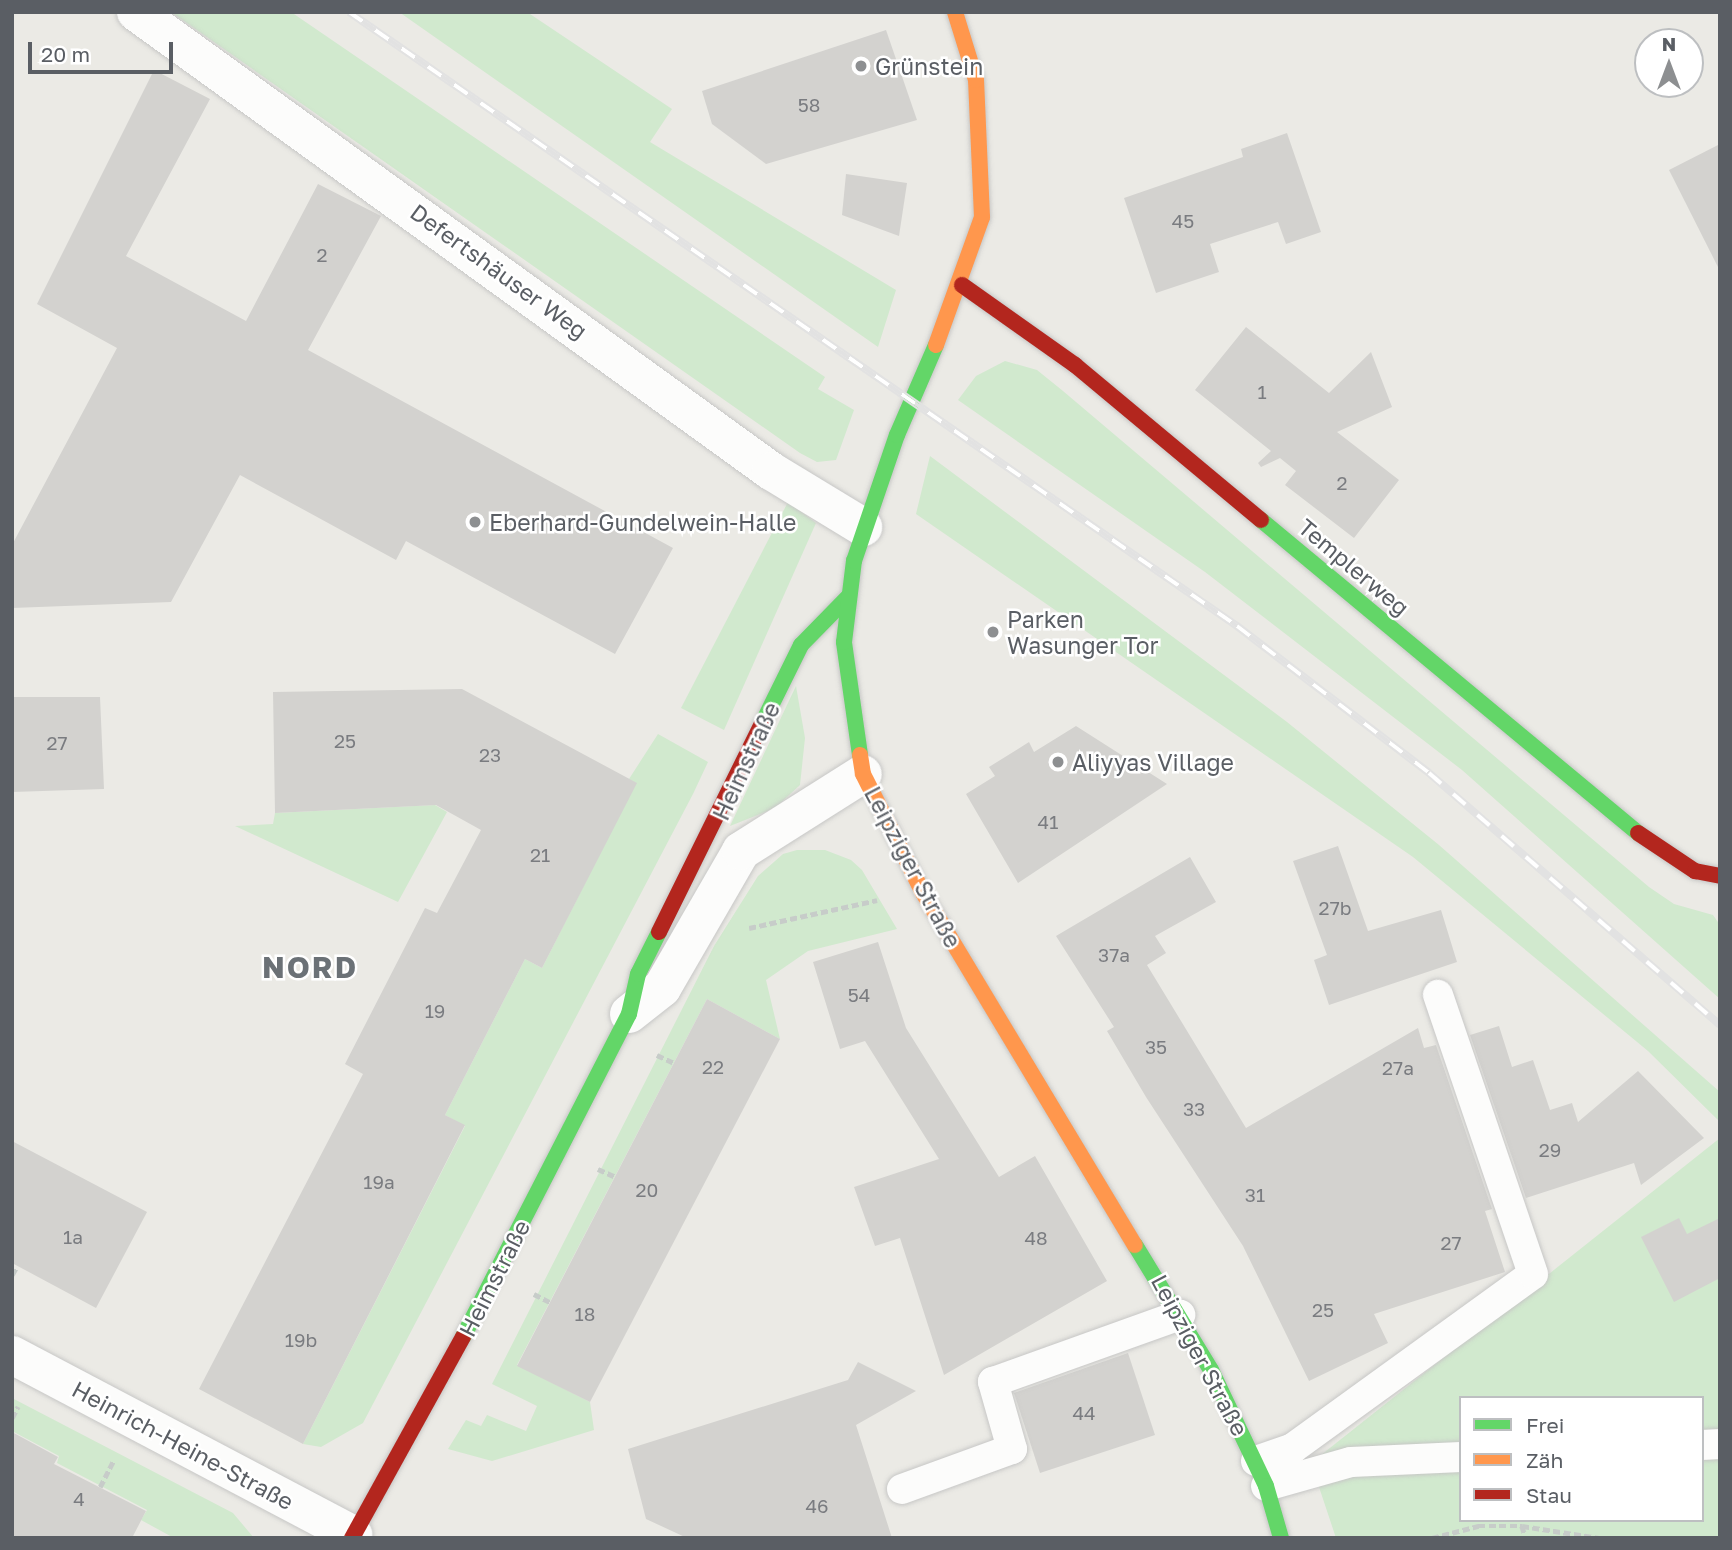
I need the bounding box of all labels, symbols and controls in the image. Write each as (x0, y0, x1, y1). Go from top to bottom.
scale bar (32, 28, 177, 72)
north arrow (1634, 28, 1704, 98)
text: N (1662, 32, 1676, 55)
text: 20 m (41, 41, 90, 67)
place label: Grünstein (875, 52, 983, 80)
marker: Grünstein (853, 58, 869, 74)
house number: 58 (798, 94, 820, 116)
street label: Defertshäuser Weg (405, 198, 593, 344)
house number: 45 (1172, 210, 1194, 232)
house number: 2 (316, 244, 328, 266)
house number: 1 (1257, 381, 1267, 403)
house number: 2 (1336, 472, 1348, 494)
place label: Eberhard-Gundelwein-Halle (489, 508, 796, 536)
street label: Templerweg (1293, 513, 1415, 621)
marker: Eberhard-Gundelwein-Halle (467, 514, 483, 530)
place label: Parken Wasunger Tor (1007, 605, 1159, 659)
marker: Parken Wasunger Tor (985, 624, 1001, 640)
street label: Heimstraße (707, 698, 785, 824)
house number: 25 (334, 730, 356, 752)
house number: 27 (46, 732, 68, 754)
house number: 23 (479, 744, 501, 766)
place label: Aliyyas Village (1072, 748, 1234, 776)
marker: Aliyyas Village (1050, 754, 1066, 770)
street label: Leipziger Straße (859, 782, 967, 952)
house number: 41 (1038, 811, 1058, 833)
house number: 21 (530, 844, 550, 866)
house number: 27b (1319, 897, 1351, 919)
house number: 37a (1098, 944, 1130, 966)
district label: NORD (262, 949, 358, 985)
house number: 54 (848, 984, 870, 1006)
house number: 19 (425, 1000, 445, 1022)
house number: 35 (1145, 1036, 1167, 1058)
house number: 22 (702, 1056, 724, 1078)
house number: 27a (1382, 1057, 1414, 1079)
house number: 33 (1183, 1098, 1205, 1120)
house number: 29 (1539, 1139, 1561, 1161)
house number: 19a (363, 1171, 395, 1193)
house number: 20 (636, 1179, 658, 1201)
house number: 31 (1245, 1184, 1265, 1206)
street label: Heimstraße (453, 1215, 535, 1341)
house number: 1a (63, 1226, 83, 1248)
house number: 48 (1024, 1227, 1048, 1249)
house number: 27 (1440, 1232, 1462, 1254)
street label: Leipziger Straße (1146, 1270, 1254, 1440)
house number: 25 (1312, 1299, 1334, 1321)
house number: 18 (575, 1303, 595, 1325)
house number: 19b (285, 1329, 317, 1351)
street label: Heinrich-Heine-Straße (68, 1375, 298, 1515)
legend (1459, 1396, 1704, 1522)
house number: 44 (1072, 1402, 1096, 1424)
text: Frei (1526, 1412, 1564, 1438)
text: Zäh (1526, 1447, 1563, 1473)
text: Stau (1526, 1482, 1572, 1508)
house number: 4 (73, 1488, 85, 1510)
house number: 46 (805, 1495, 829, 1517)

